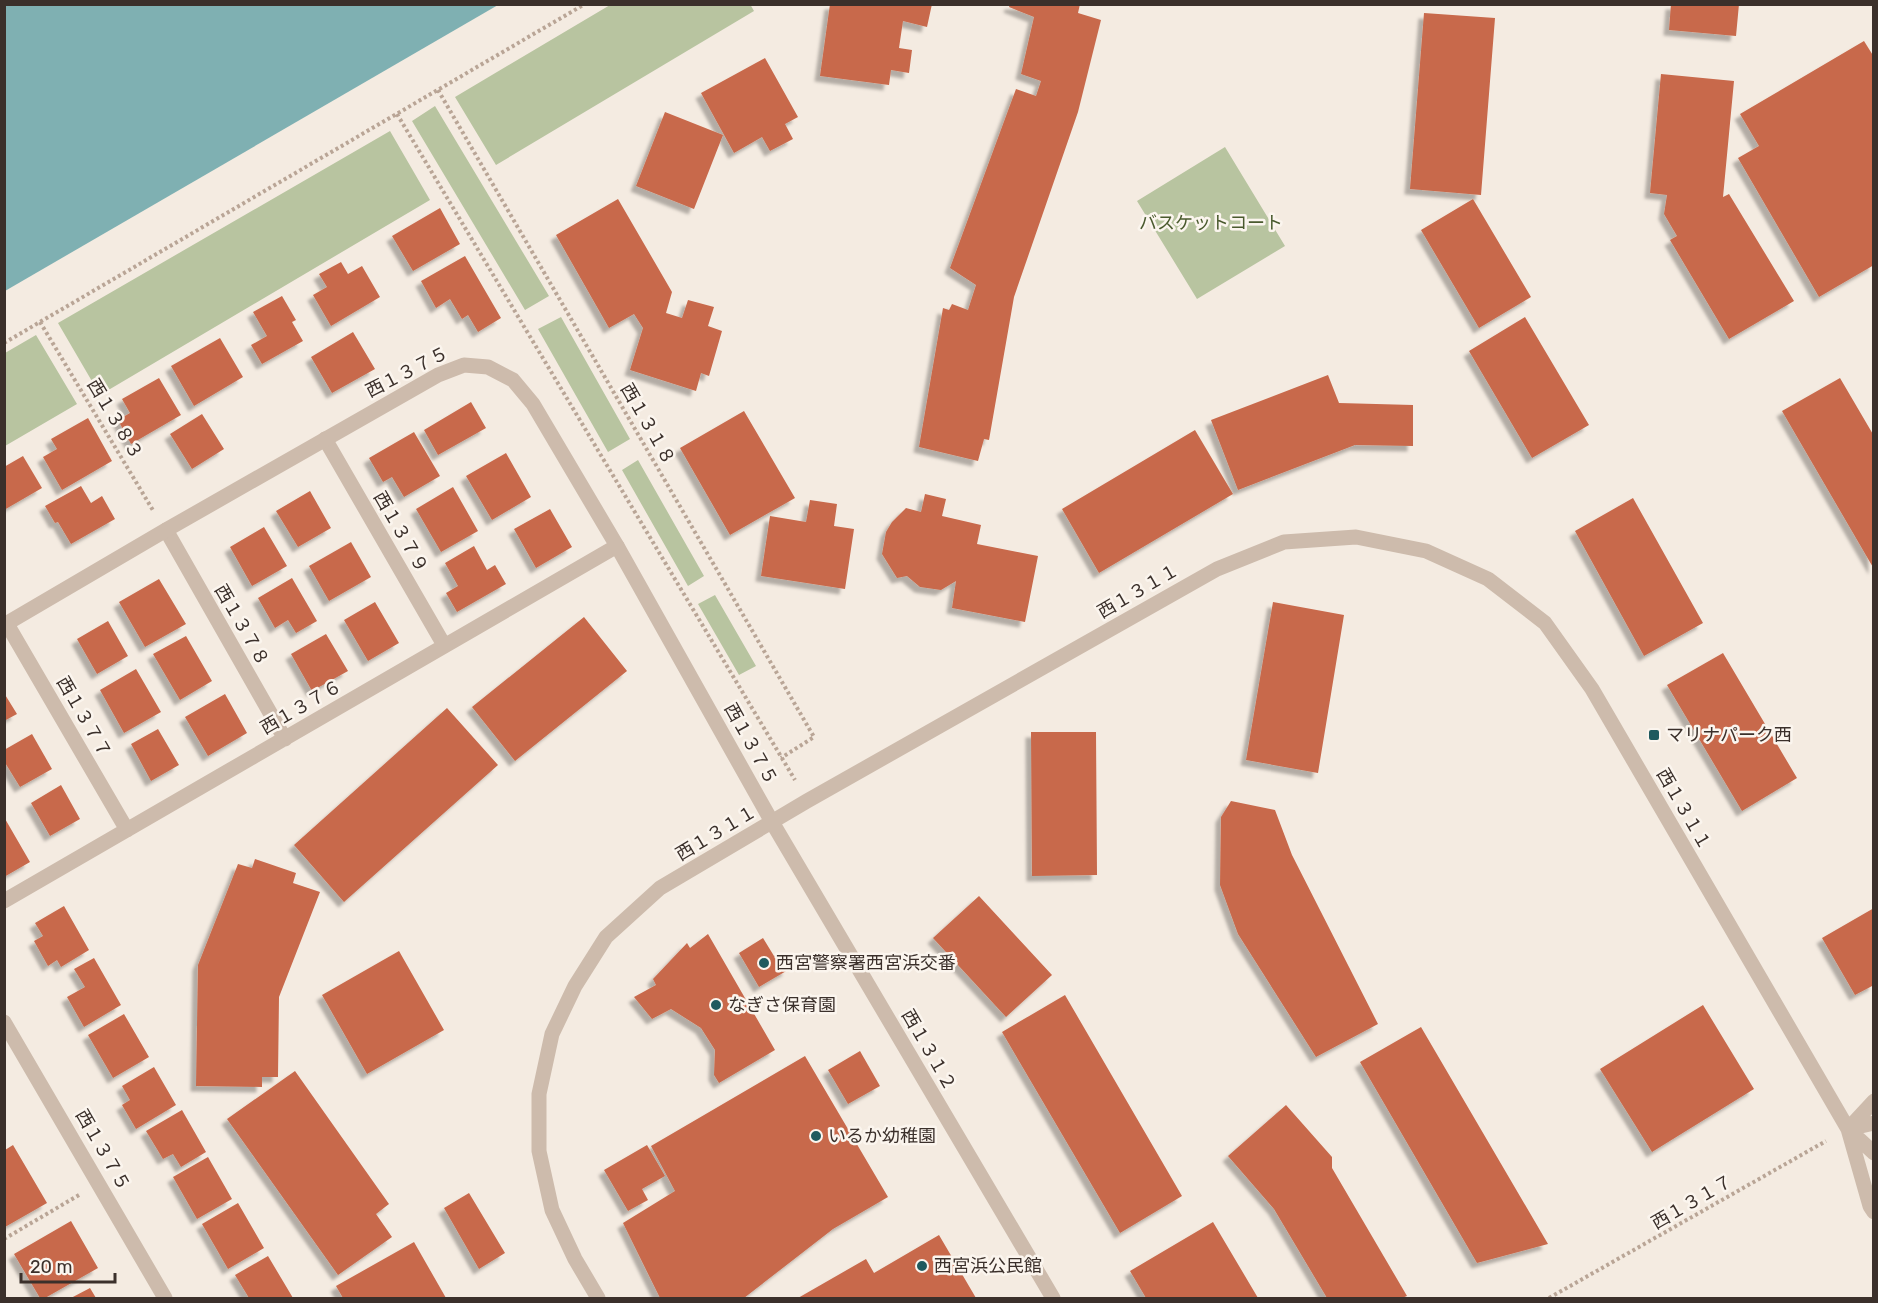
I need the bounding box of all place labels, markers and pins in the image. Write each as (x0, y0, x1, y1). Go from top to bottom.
place label: マリナパーク西 (1666, 724, 1792, 746)
marker: マリナパーク西 (1647, 728, 1661, 742)
place label: 西宮警察署西宮浜交番 (776, 952, 956, 974)
marker: 西宮警察署西宮浜交番 (757, 956, 771, 970)
place label: なぎさ保育園 (728, 994, 836, 1016)
marker: なぎさ保育園 (709, 998, 723, 1012)
place label: いるか幼稚園 (828, 1125, 936, 1147)
marker: いるか幼稚園 (809, 1129, 823, 1143)
place label: 西宮浜公民館 (934, 1255, 1042, 1277)
marker: 西宮浜公民館 (915, 1259, 929, 1273)

